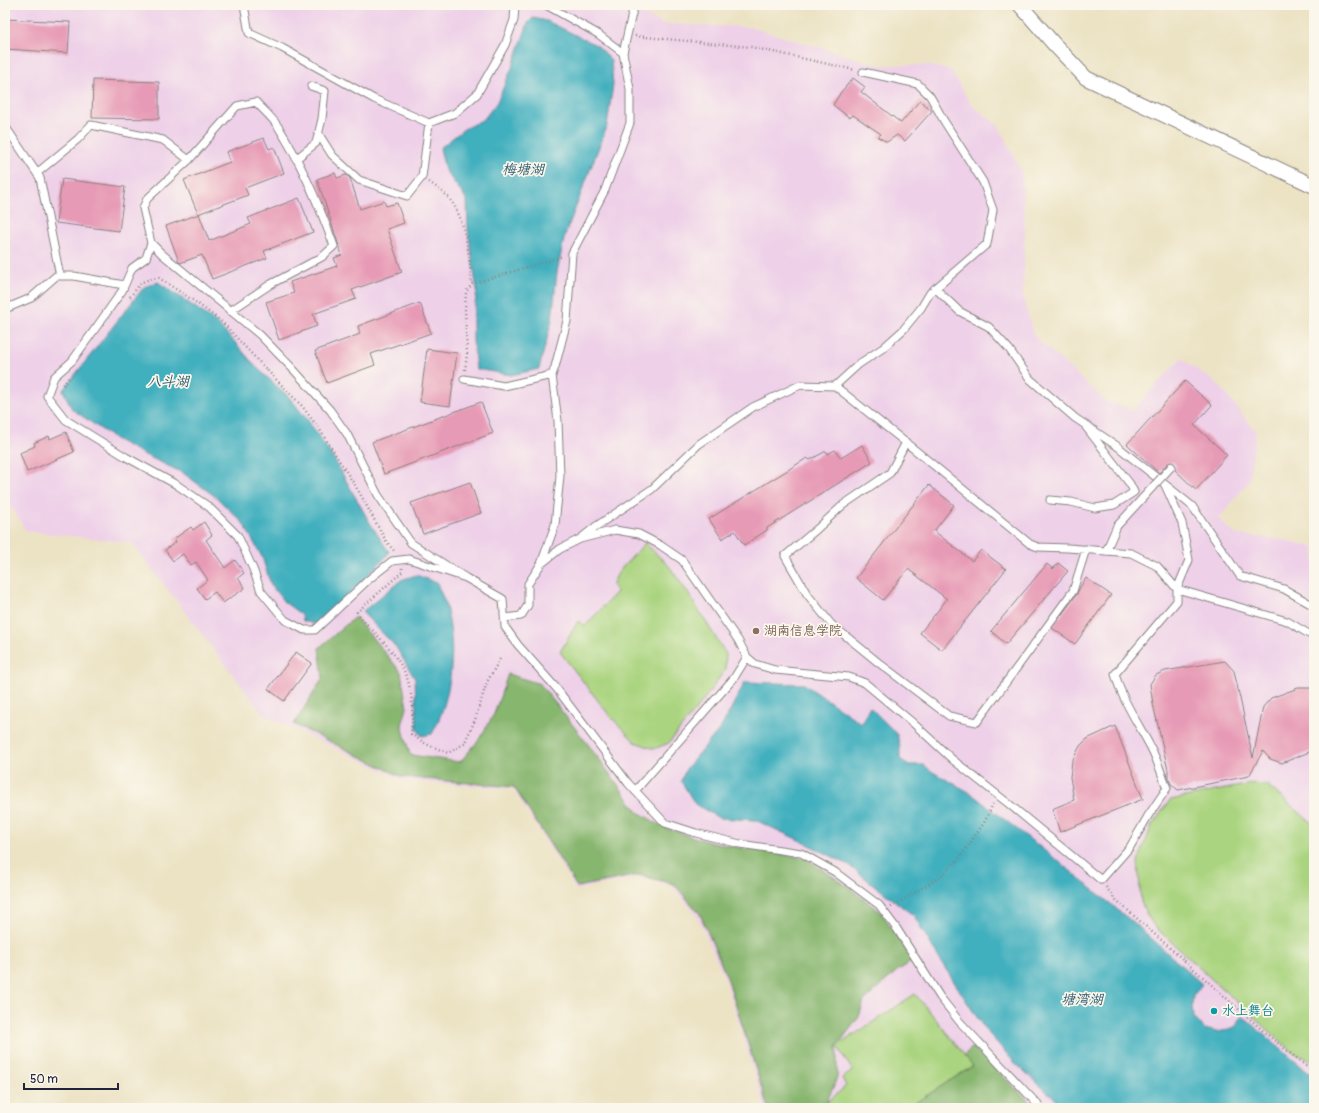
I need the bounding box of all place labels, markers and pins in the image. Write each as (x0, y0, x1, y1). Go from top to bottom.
place label: 湖南信息学院 (764, 623, 842, 639)
marker: 湖南信息学院 (751, 626, 761, 636)
place label: 水上舞台 (1222, 1003, 1274, 1019)
marker: 水上舞台 (1209, 1006, 1219, 1016)

